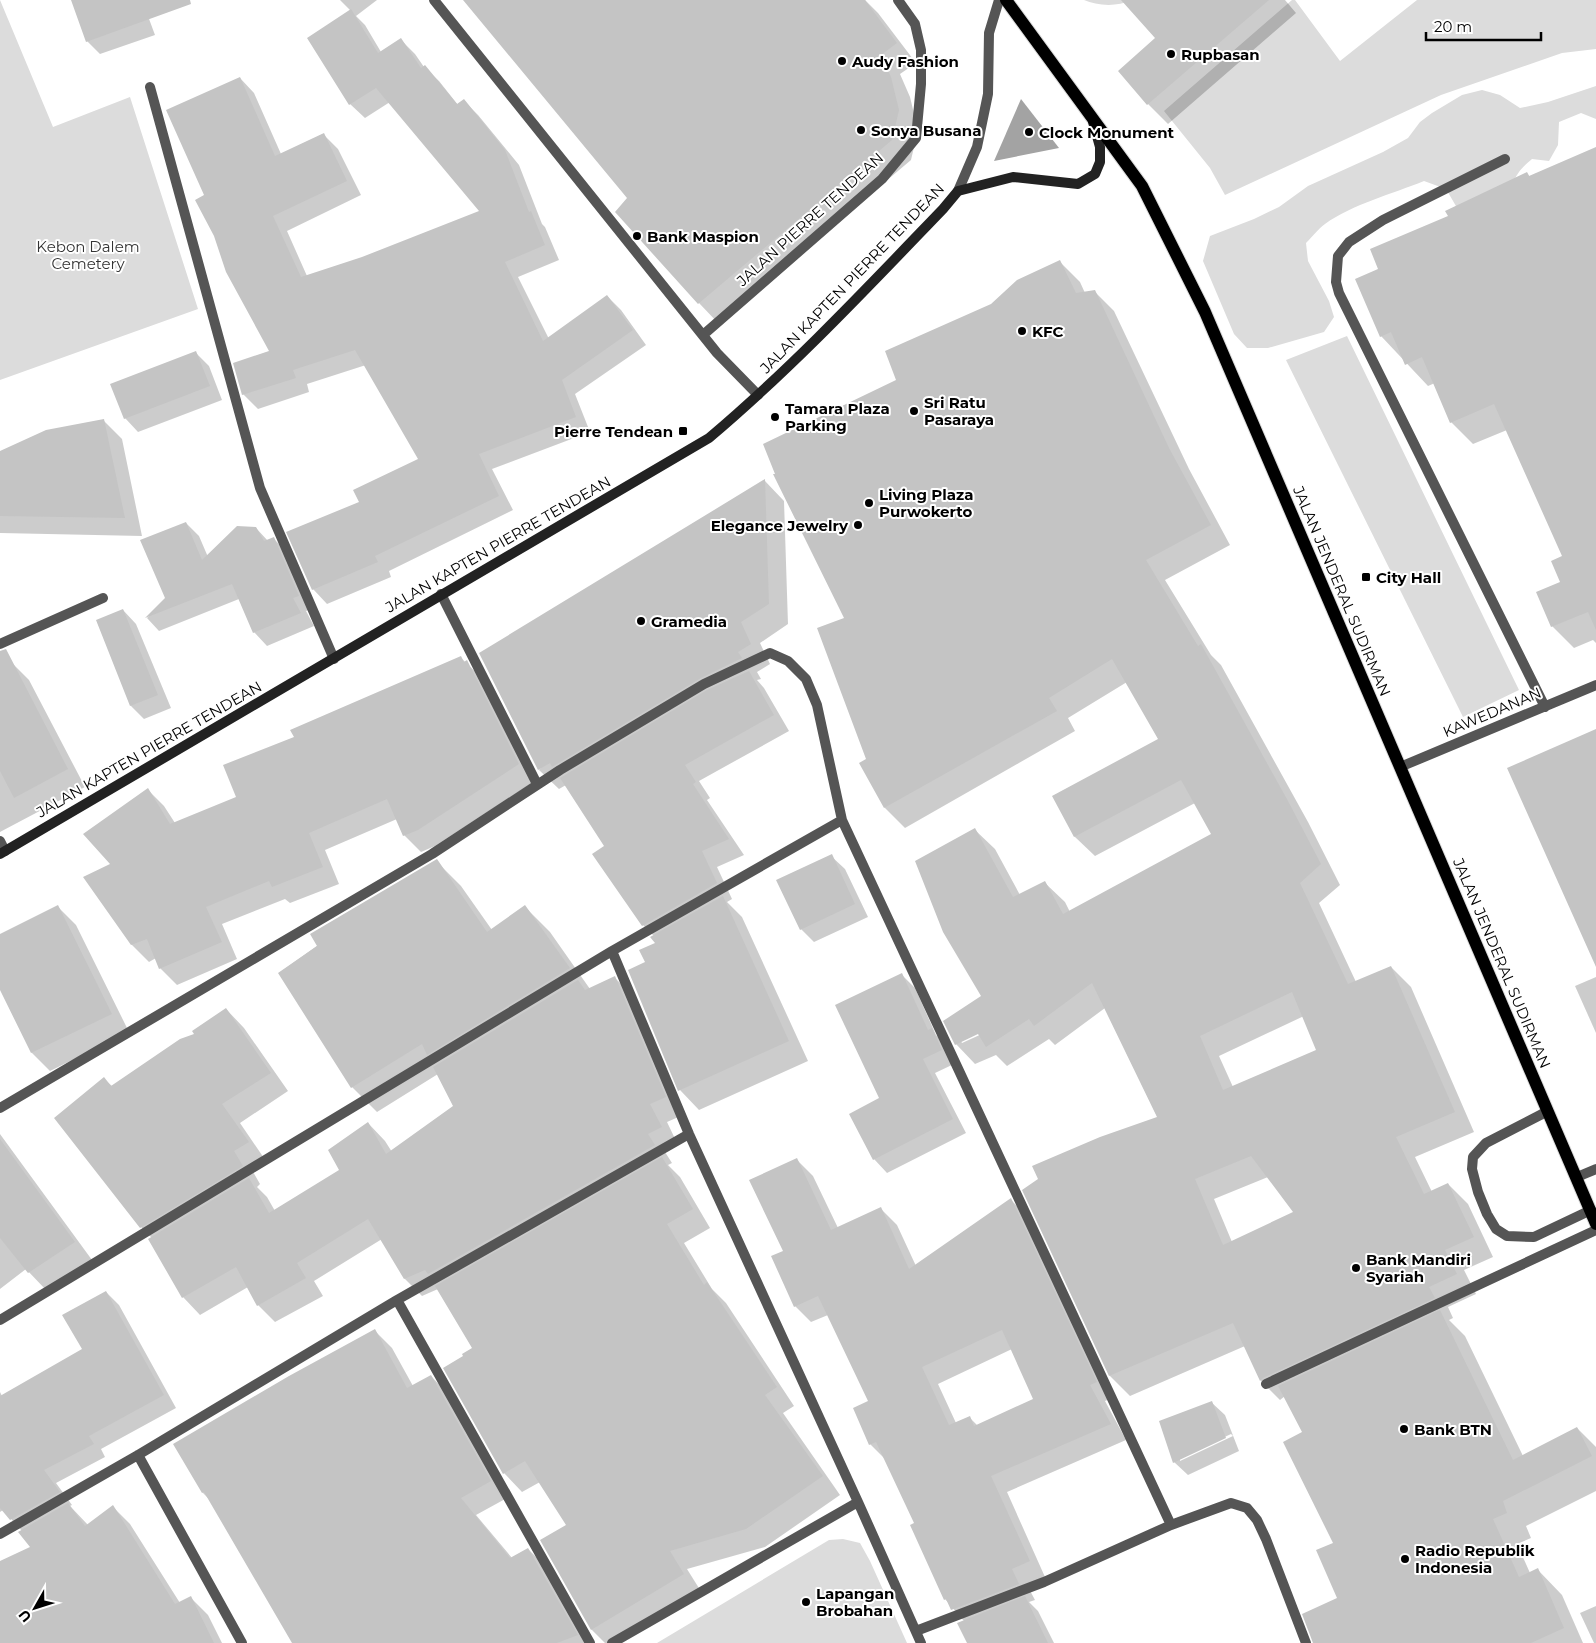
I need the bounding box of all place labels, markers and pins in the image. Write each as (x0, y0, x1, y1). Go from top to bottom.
place label: Rupbasan (1181, 45, 1260, 64)
marker: Rupbasan (1165, 48, 1177, 60)
place label: Audy Fashion (851, 52, 959, 71)
marker: Audy Fashion (836, 55, 848, 67)
place label: Sonya Busana (871, 121, 981, 140)
place label: Clock Monument (1039, 123, 1175, 142)
marker: Sonya Busana (855, 124, 867, 136)
marker: Clock Monument (1023, 126, 1035, 138)
place label: Bank Maspion (647, 227, 759, 246)
marker: Bank Maspion (631, 230, 643, 242)
place label: KFC (1032, 322, 1064, 341)
marker: KFC (1016, 325, 1028, 337)
place label: Sri Ratu Pasaraya (924, 393, 994, 429)
place label: Tamara Plaza Parking (785, 399, 890, 435)
marker: Sri Ratu Pasaraya (908, 405, 920, 417)
marker: Tamara Plaza Parking (769, 411, 781, 423)
place label: Pierre Tendean (554, 422, 673, 441)
marker: Pierre Tendean (677, 425, 689, 437)
place label: Living Plaza Purwokerto (879, 485, 973, 521)
marker: Living Plaza Purwokerto (863, 497, 875, 509)
place label: Elegance Jewelry (711, 516, 849, 535)
marker: Elegance Jewelry (852, 519, 864, 531)
place label: City Hall (1376, 568, 1441, 587)
marker: City Hall (1360, 571, 1372, 583)
place label: Gramedia (651, 612, 727, 631)
marker: Gramedia (635, 615, 647, 627)
place label: Bank Mandiri Syariah (1366, 1250, 1471, 1286)
marker: Bank Mandiri Syariah (1350, 1262, 1362, 1274)
place label: Bank BTN (1414, 1420, 1492, 1439)
marker: Bank BTN (1398, 1423, 1410, 1435)
place label: Radio Republik Indonesia (1415, 1541, 1535, 1577)
marker: Radio Republik Indonesia (1399, 1553, 1411, 1565)
place label: Lapangan Brobahan (816, 1584, 894, 1620)
marker: Lapangan Brobahan (800, 1596, 812, 1608)

